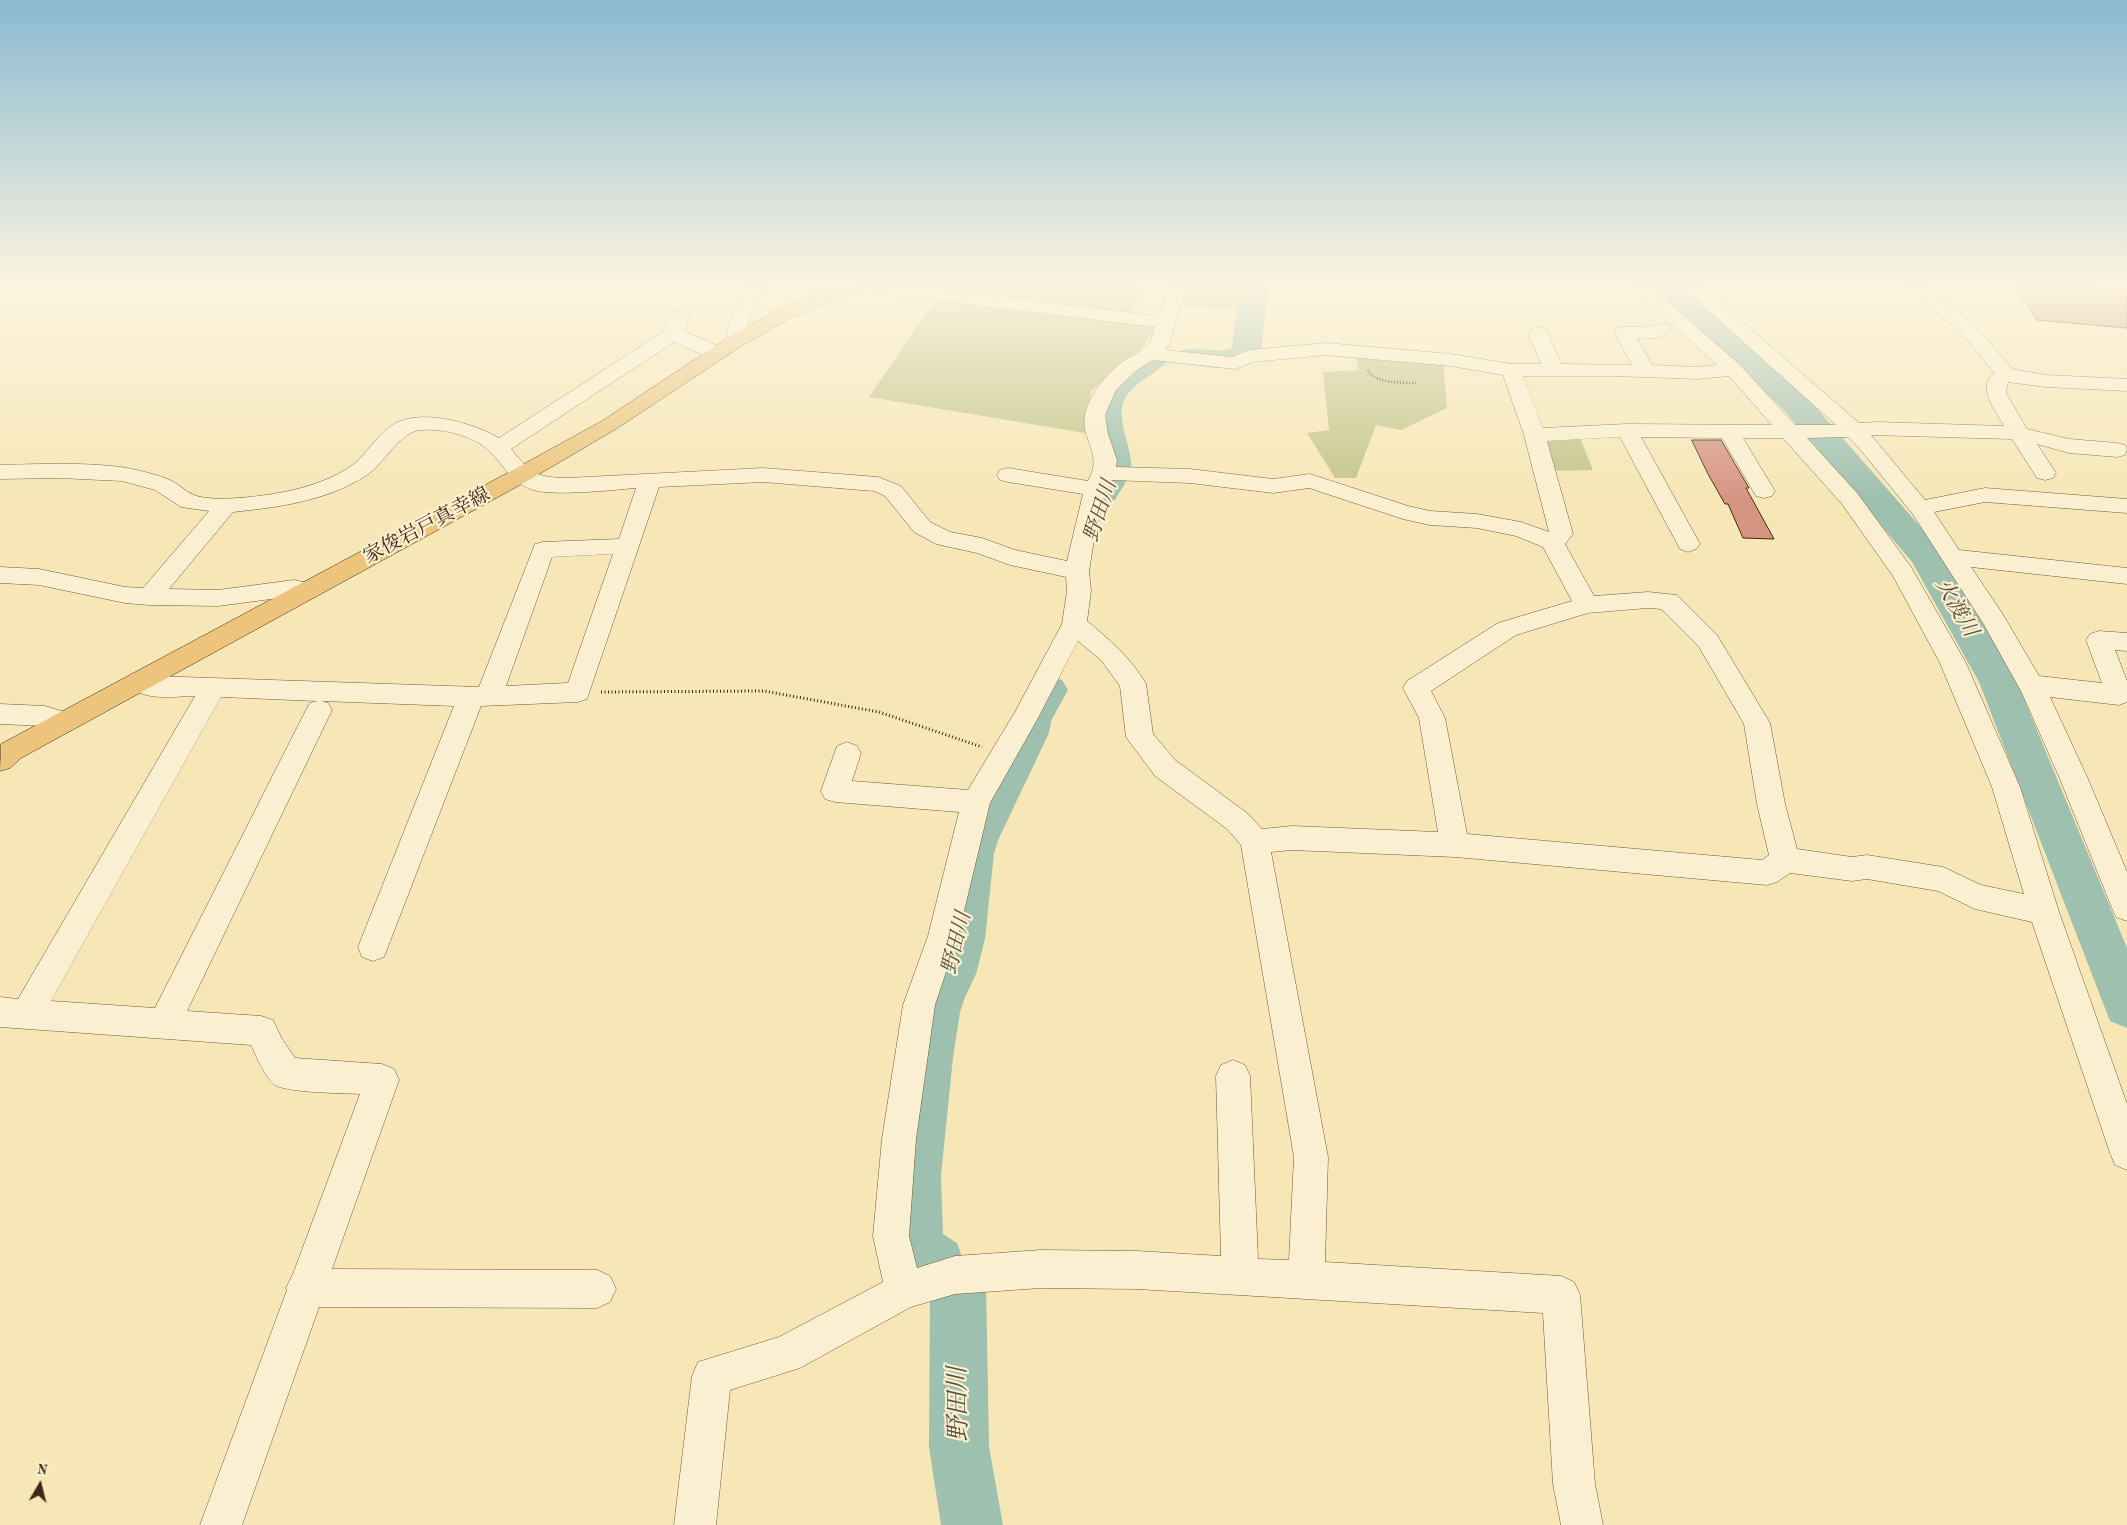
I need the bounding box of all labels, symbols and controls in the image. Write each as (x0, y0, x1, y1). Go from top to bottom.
water label: 野田川 (1079, 477, 1123, 545)
street label: 家俊岩戸真幸線 (360, 483, 494, 569)
water label: 火渡川 (1929, 574, 1983, 642)
water label: 野田川 (937, 909, 977, 977)
water label: 野田川 (943, 1366, 975, 1442)
north arrow (15, 1460, 65, 1510)
text: N (36, 1462, 48, 1478)

